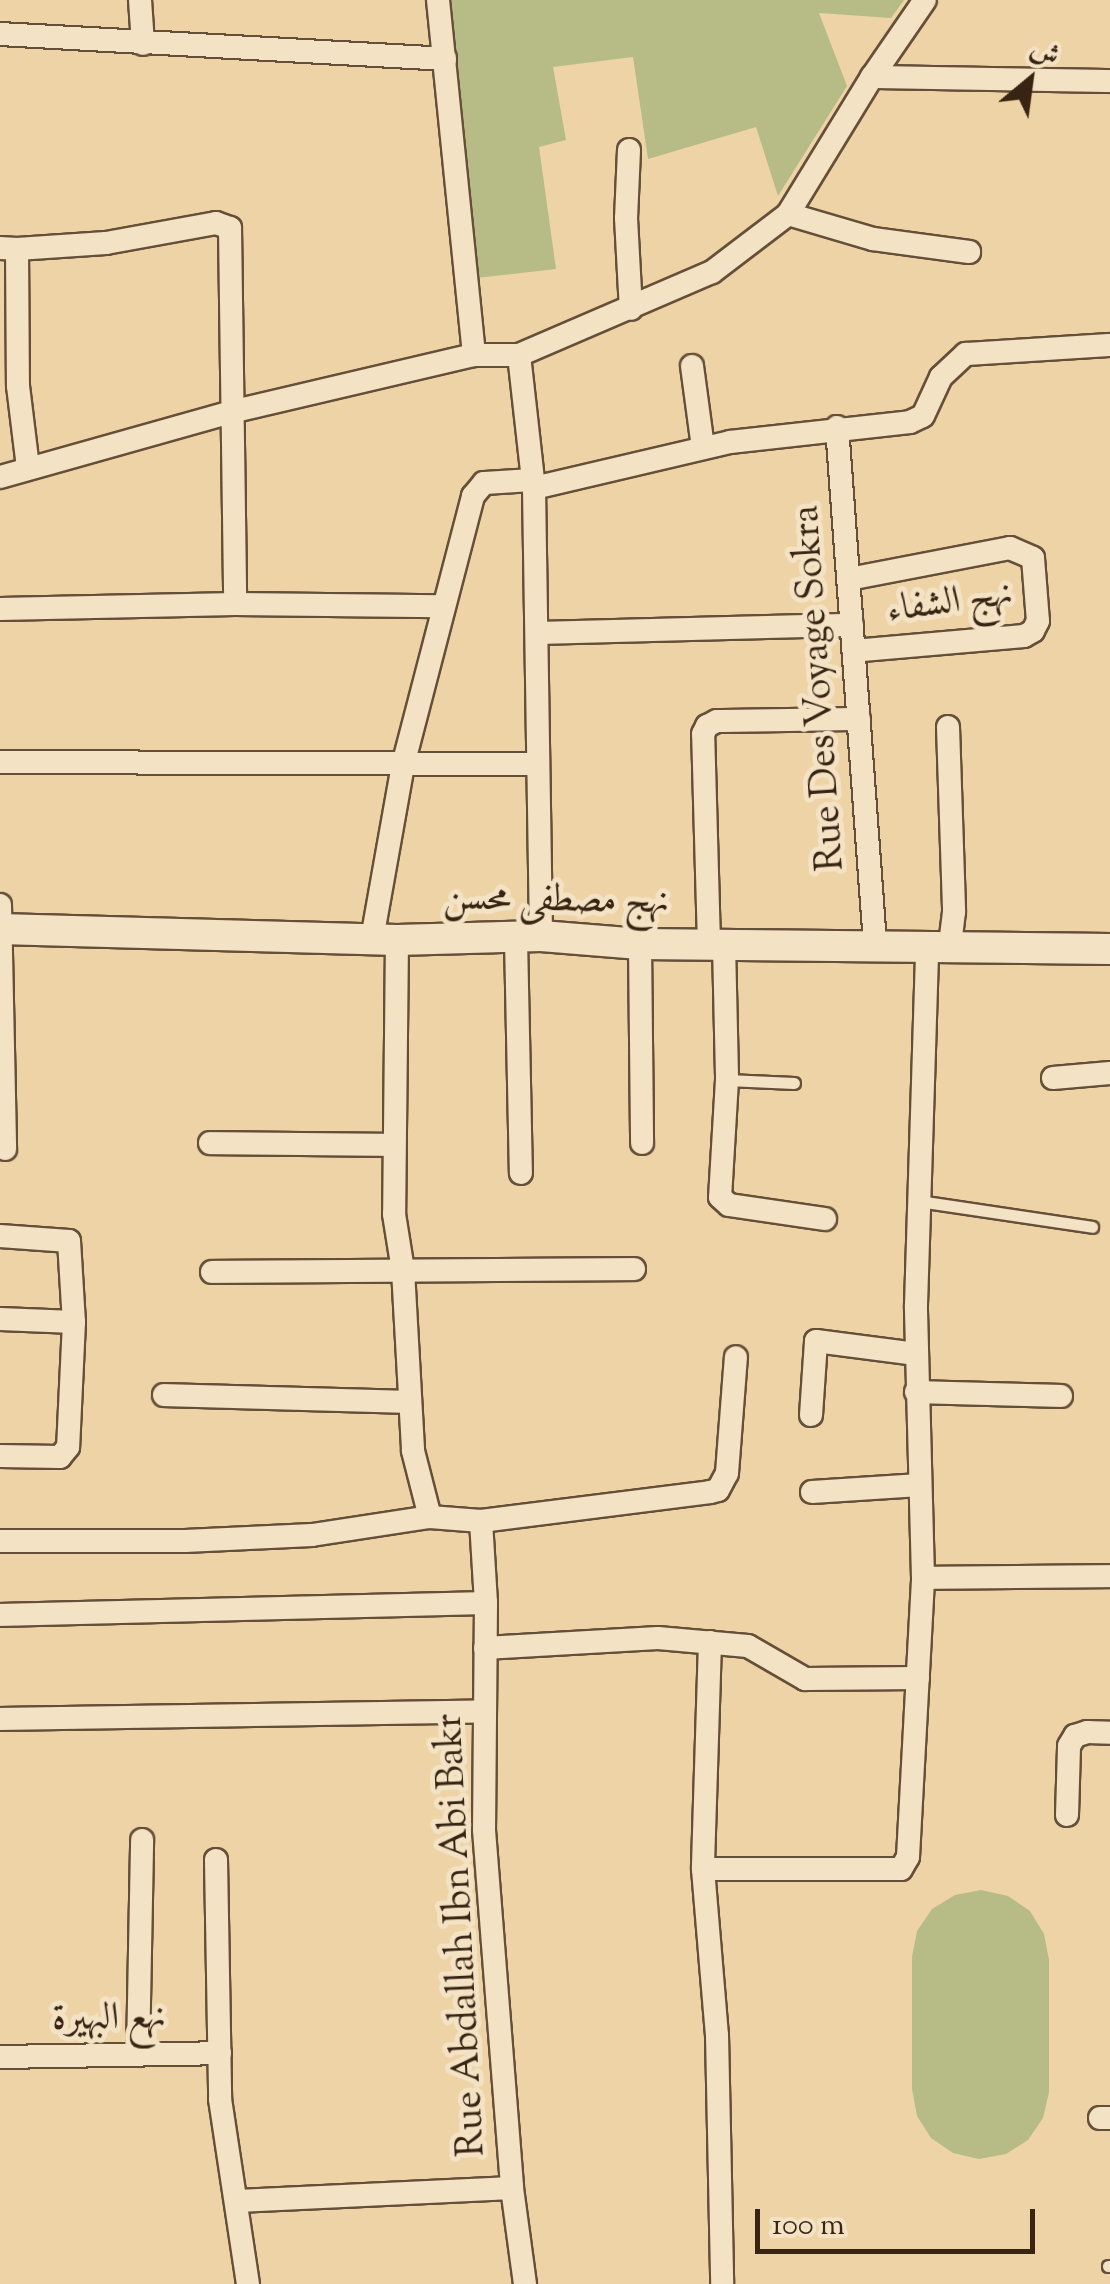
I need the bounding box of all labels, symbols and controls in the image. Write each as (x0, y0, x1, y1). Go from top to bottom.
north arrow (980, 30, 1080, 130)
text: ش (1023, 30, 1066, 78)
street label: Rue Des Voyage Sokra (785, 504, 857, 872)
street label: نهج الشفاء (884, 573, 1016, 635)
street label: نهج مصطفى محسن (443, 877, 669, 927)
street label: Rue Abdallah Ibn Abi Bakr (429, 1712, 497, 2158)
street label: نهع البهيرة (52, 1996, 166, 2044)
scale bar (760, 2189, 1040, 2251)
text: 100 m (772, 2205, 845, 2248)

